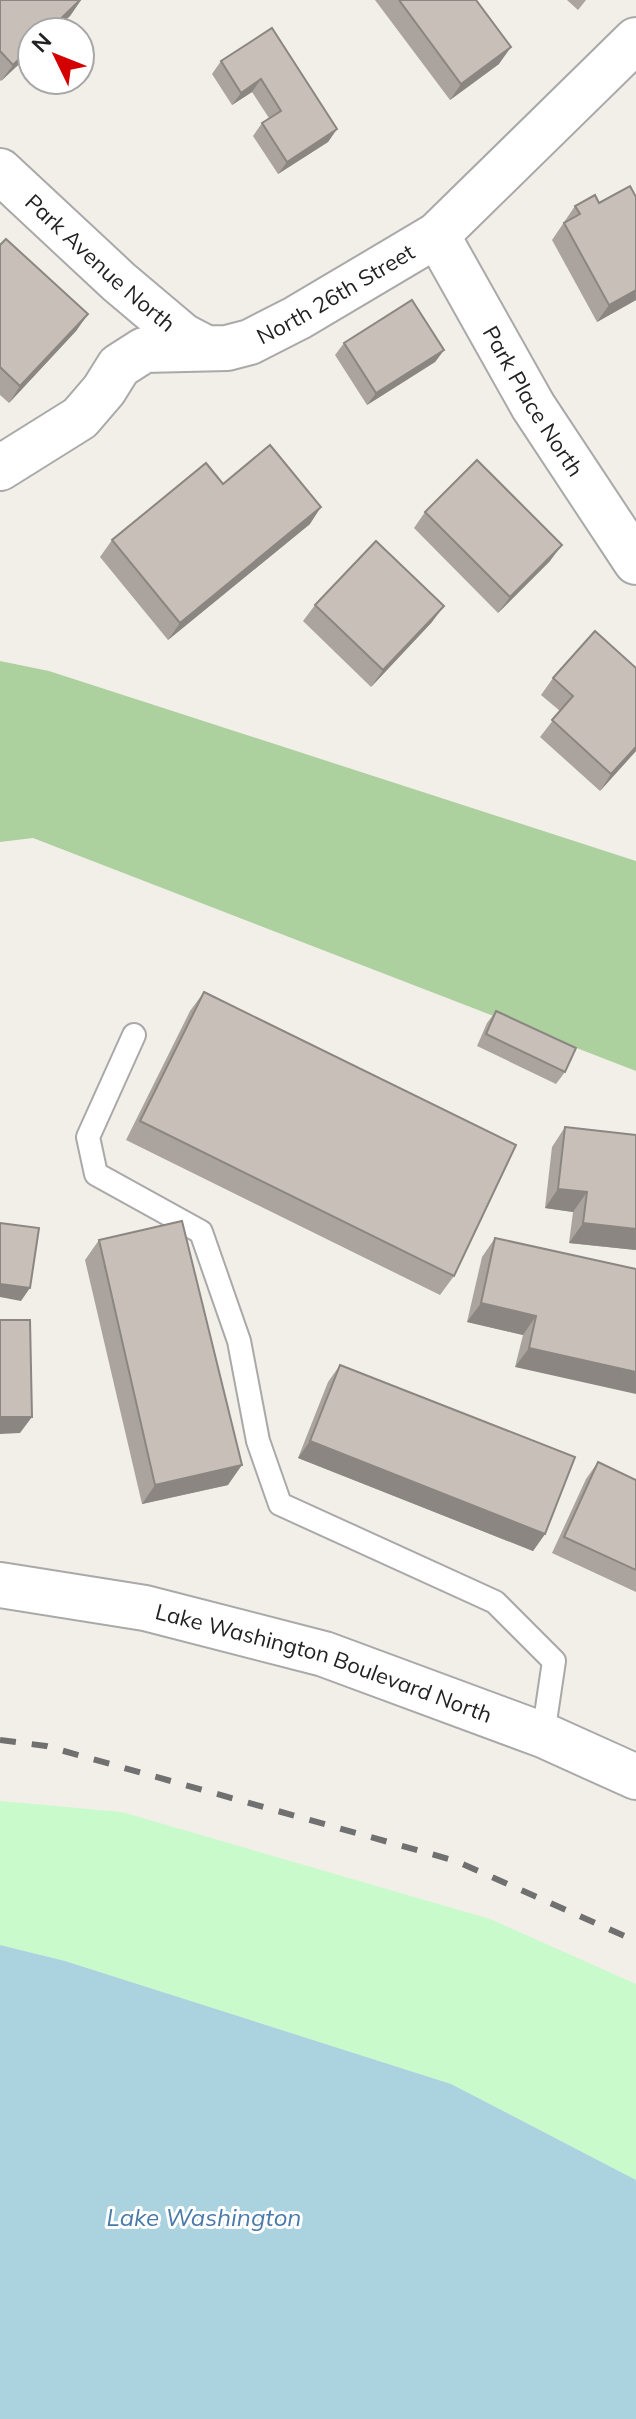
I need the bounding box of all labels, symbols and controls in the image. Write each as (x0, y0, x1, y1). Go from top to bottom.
north arrow (16, 16, 96, 96)
text: N (25, 27, 57, 58)
street label: Park Avenue North (19, 188, 181, 338)
street label: North 26th Street (252, 237, 420, 350)
street label: Park Place North (477, 321, 590, 482)
street label: Lake Washington Boulevard North (153, 1597, 496, 1729)
water label: Lake Washington (107, 2202, 301, 2232)

